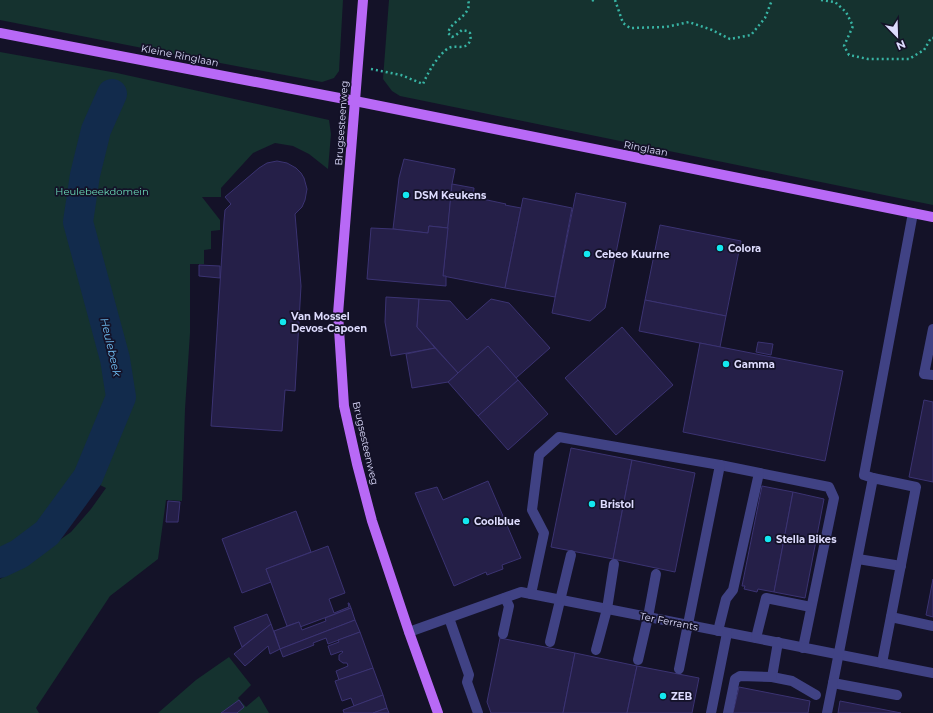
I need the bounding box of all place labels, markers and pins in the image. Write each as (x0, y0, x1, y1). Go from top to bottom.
place label: DSM Keukens (414, 189, 487, 202)
marker: DSM Keukens (401, 190, 411, 200)
place label: Colora (728, 242, 761, 255)
marker: Colora (715, 243, 725, 253)
place label: Cebeo Kuurne (595, 248, 669, 261)
marker: Cebeo Kuurne (582, 249, 592, 259)
place label: Van Mossel Devos-Capoen (290, 310, 367, 335)
marker: Van Mossel Devos-Capoen (278, 317, 288, 327)
place label: Gamma (734, 358, 775, 371)
marker: Gamma (721, 359, 731, 369)
place label: Bristol (600, 498, 634, 511)
marker: Bristol (587, 499, 597, 509)
place label: Coolblue (474, 515, 520, 528)
marker: Coolblue (461, 516, 471, 526)
place label: Stella Bikes (776, 533, 837, 546)
marker: Stella Bikes (763, 534, 773, 544)
place label: ZEB (671, 690, 692, 703)
marker: ZEB (658, 691, 668, 701)

